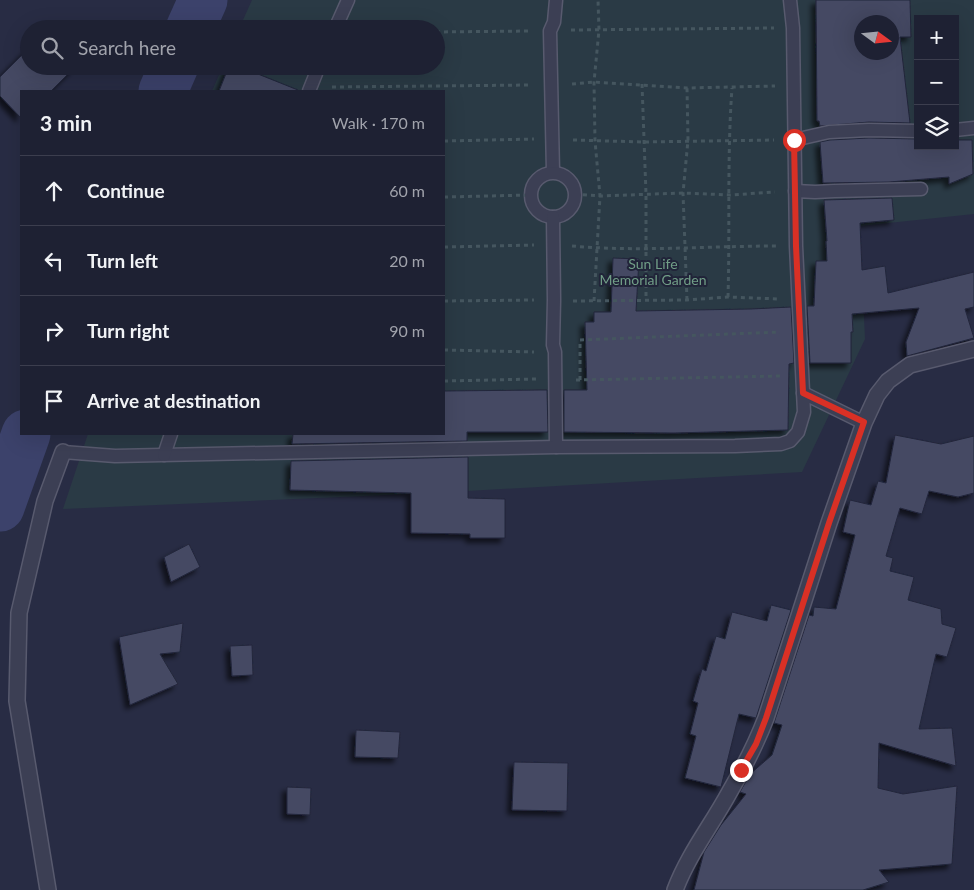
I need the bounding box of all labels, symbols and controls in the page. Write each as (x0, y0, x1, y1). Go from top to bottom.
north arrow (854, 15, 899, 60)
map controls (914, 15, 959, 150)
button: + (914, 15, 959, 60)
search box (20, 20, 445, 75)
icon: search (38, 34, 66, 62)
text: Search here (78, 36, 176, 59)
button: − (914, 60, 959, 105)
button: layers (914, 105, 959, 150)
text: 3 min (40, 110, 92, 135)
text: Walk · 170 m (332, 113, 425, 132)
route start (783, 129, 806, 152)
icon: ahead (40, 177, 68, 205)
text: Continue (87, 179, 165, 202)
text: 60 m (389, 181, 425, 200)
icon: left (40, 247, 68, 275)
text: Turn left (87, 249, 158, 272)
text: 20 m (389, 251, 425, 270)
park label: Sun Life Memorial Garden (600, 255, 706, 288)
icon: right (40, 317, 68, 345)
text: Turn right (87, 319, 169, 342)
text: 90 m (389, 321, 425, 340)
icon: arrive (40, 387, 68, 415)
text: Arrive at destination (87, 389, 260, 412)
route end (730, 759, 753, 782)

